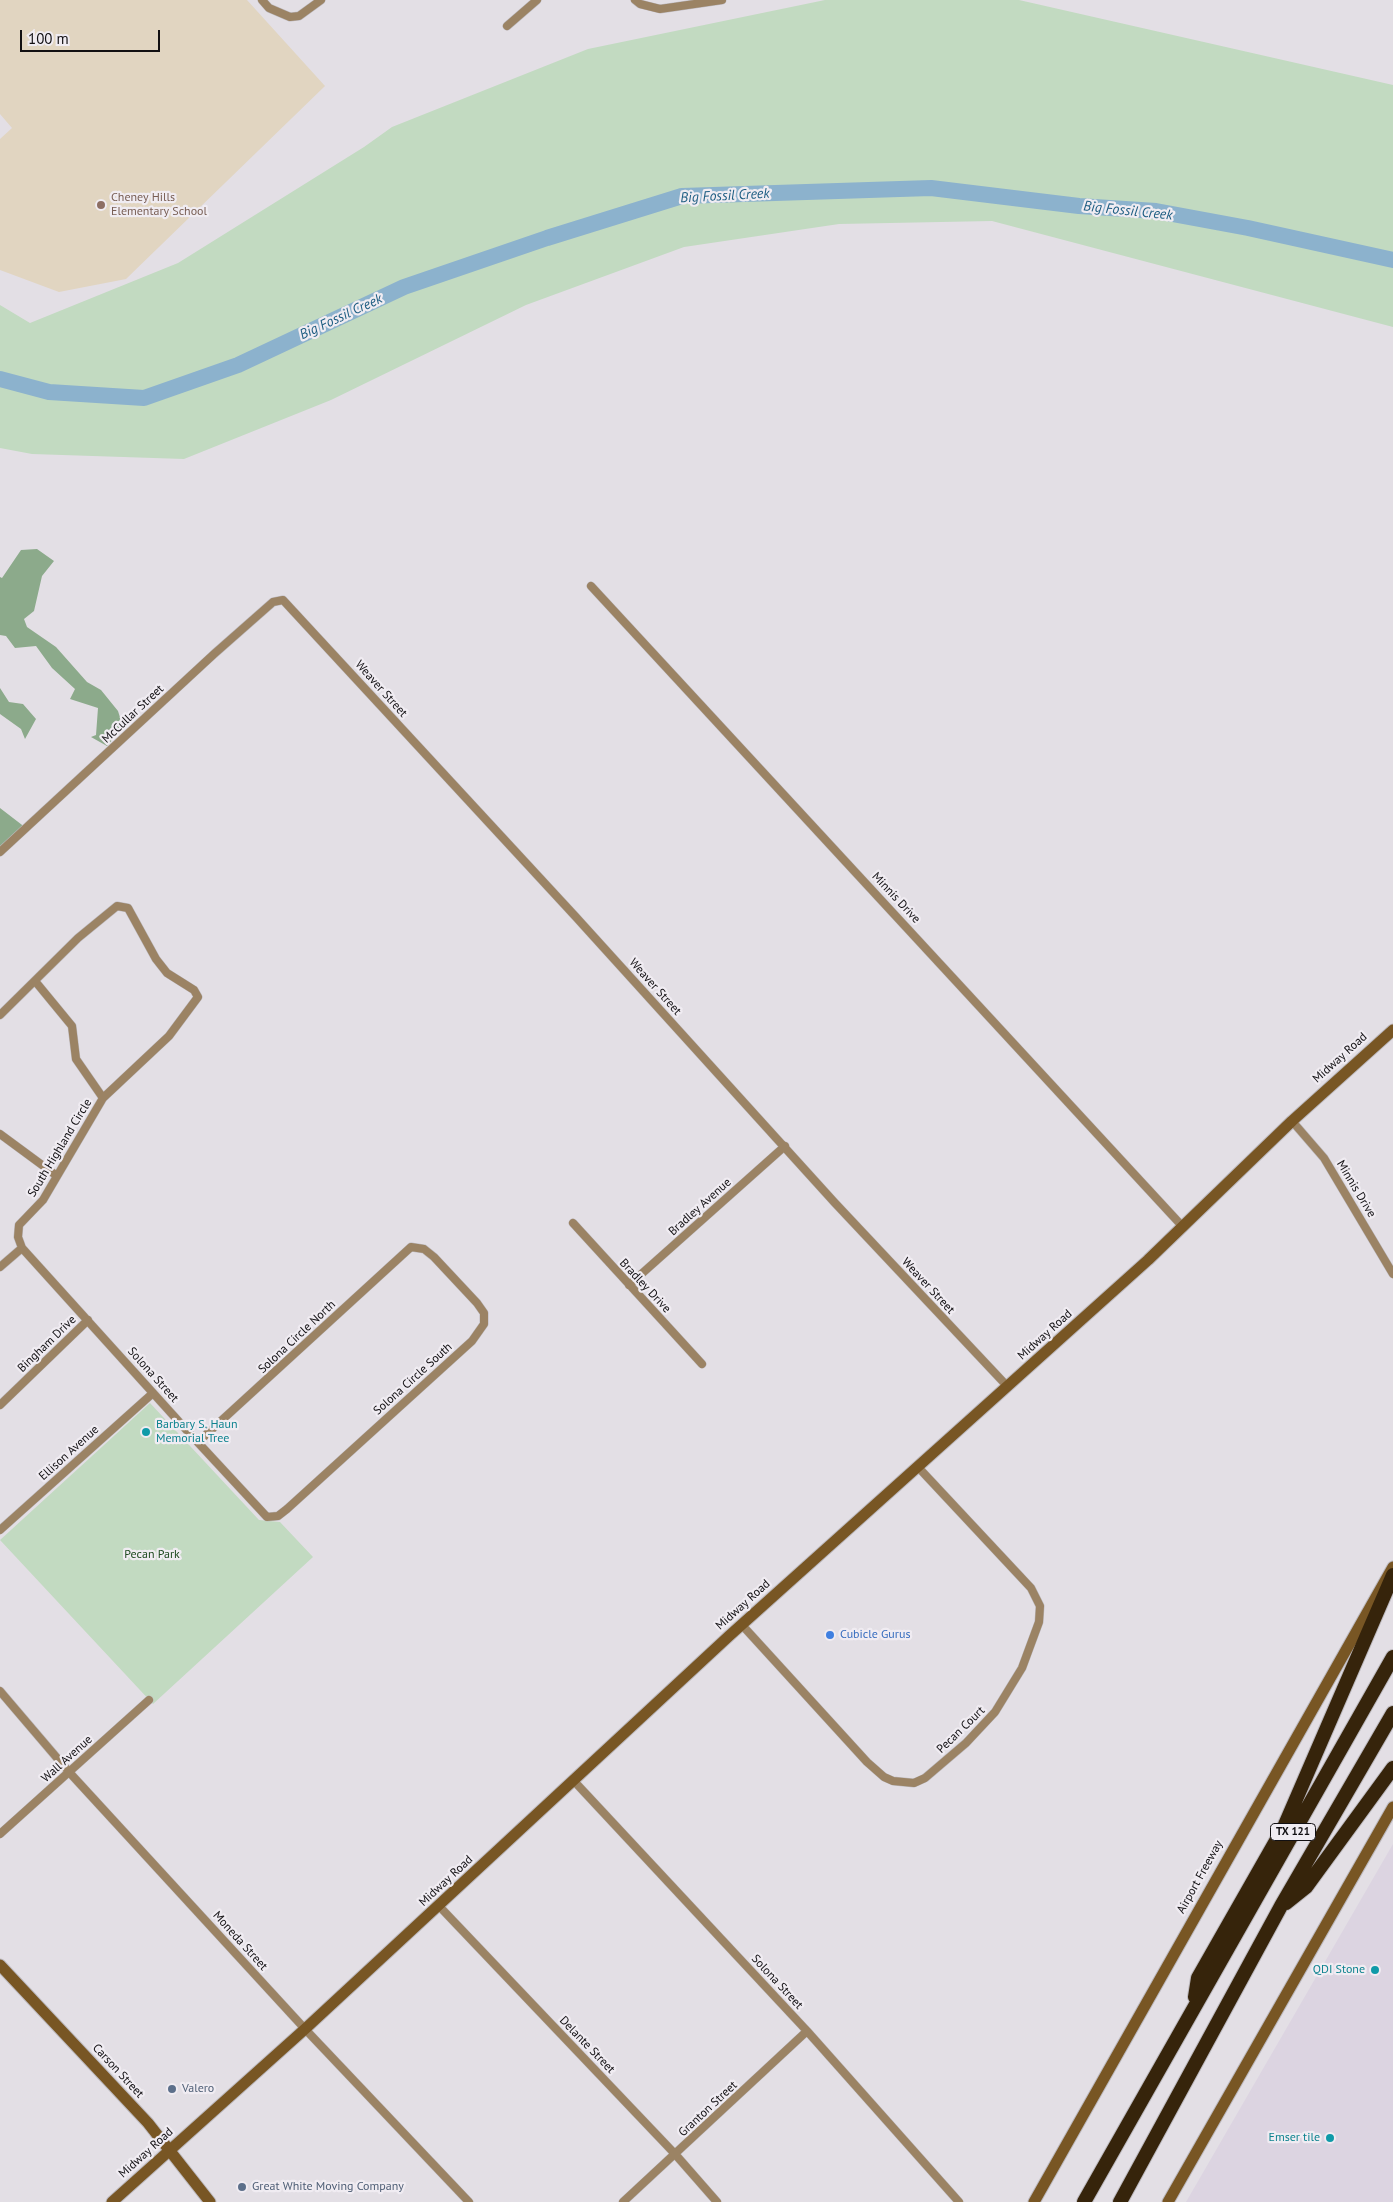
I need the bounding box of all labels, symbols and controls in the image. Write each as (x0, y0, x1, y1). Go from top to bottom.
scale bar (22, 20, 162, 52)
text: 100 m (28, 29, 69, 48)
water label: Big Fossil Creek (680, 185, 770, 207)
place label: Cheney Hills Elementary School (111, 191, 207, 219)
water label: Big Fossil Creek (1083, 198, 1173, 224)
marker: Cheney Hills Elementary School (95, 199, 107, 211)
water label: Big Fossil Creek (297, 290, 385, 344)
street label: Weaver Street (352, 658, 410, 720)
street label: McCullar Street (99, 682, 167, 746)
street label: Minnis Drive (869, 870, 923, 926)
street label: Weaver Street (626, 956, 684, 1018)
street label: Midway Road (1310, 1030, 1370, 1086)
street label: South Highland Circle (25, 1096, 95, 1200)
street label: Minnis Drive (1333, 1158, 1379, 1220)
street label: Bradley Avenue (666, 1175, 734, 1239)
street label: Weaver Street (898, 1255, 958, 1317)
street label: Bradley Drive (616, 1256, 674, 1316)
street label: Solona Circle North (255, 1297, 339, 1377)
street label: Midway Road (1015, 1307, 1075, 1363)
street label: Bingham Drive (15, 1313, 79, 1375)
street label: Solona Circle South (371, 1340, 455, 1418)
street label: Solona Street (125, 1345, 181, 1405)
place label: Barbary S. Haun Memorial Tree (156, 1418, 238, 1446)
street label: Ellison Avenue (36, 1422, 102, 1484)
marker: Barbary S. Haun Memorial Tree (140, 1426, 152, 1438)
park label: Pecan Park (124, 1548, 180, 1562)
street label: Midway Road (713, 1577, 773, 1633)
place label: Cubicle Gurus (840, 1628, 910, 1642)
marker: Cubicle Gurus (824, 1629, 836, 1641)
street label: Pecan Court (934, 1704, 988, 1756)
street label: Wall Avenue (39, 1733, 95, 1785)
road number: TX 121 (1270, 1824, 1316, 1840)
street label: Airport Freeway (1174, 1838, 1226, 1916)
street label: Midway Road (416, 1852, 476, 1910)
street label: Moneda Street (210, 1908, 270, 1974)
street label: Solona Street (748, 1952, 806, 2012)
place label: QDI Stone (1313, 1963, 1365, 1977)
marker: QDI Stone (1369, 1964, 1381, 1976)
street label: Delante Street (556, 2013, 618, 2077)
street label: Carson Street (89, 2041, 147, 2101)
street label: Granton Street (676, 2078, 740, 2140)
place label: Valero (182, 2082, 214, 2096)
marker: Valero (166, 2083, 178, 2095)
street label: Midway Road (116, 2125, 176, 2181)
place label: Emser tile (1269, 2131, 1320, 2145)
marker: Emser tile (1324, 2132, 1336, 2144)
place label: Great White Moving Company (252, 2180, 404, 2194)
marker: Great White Moving Company (236, 2181, 248, 2193)

